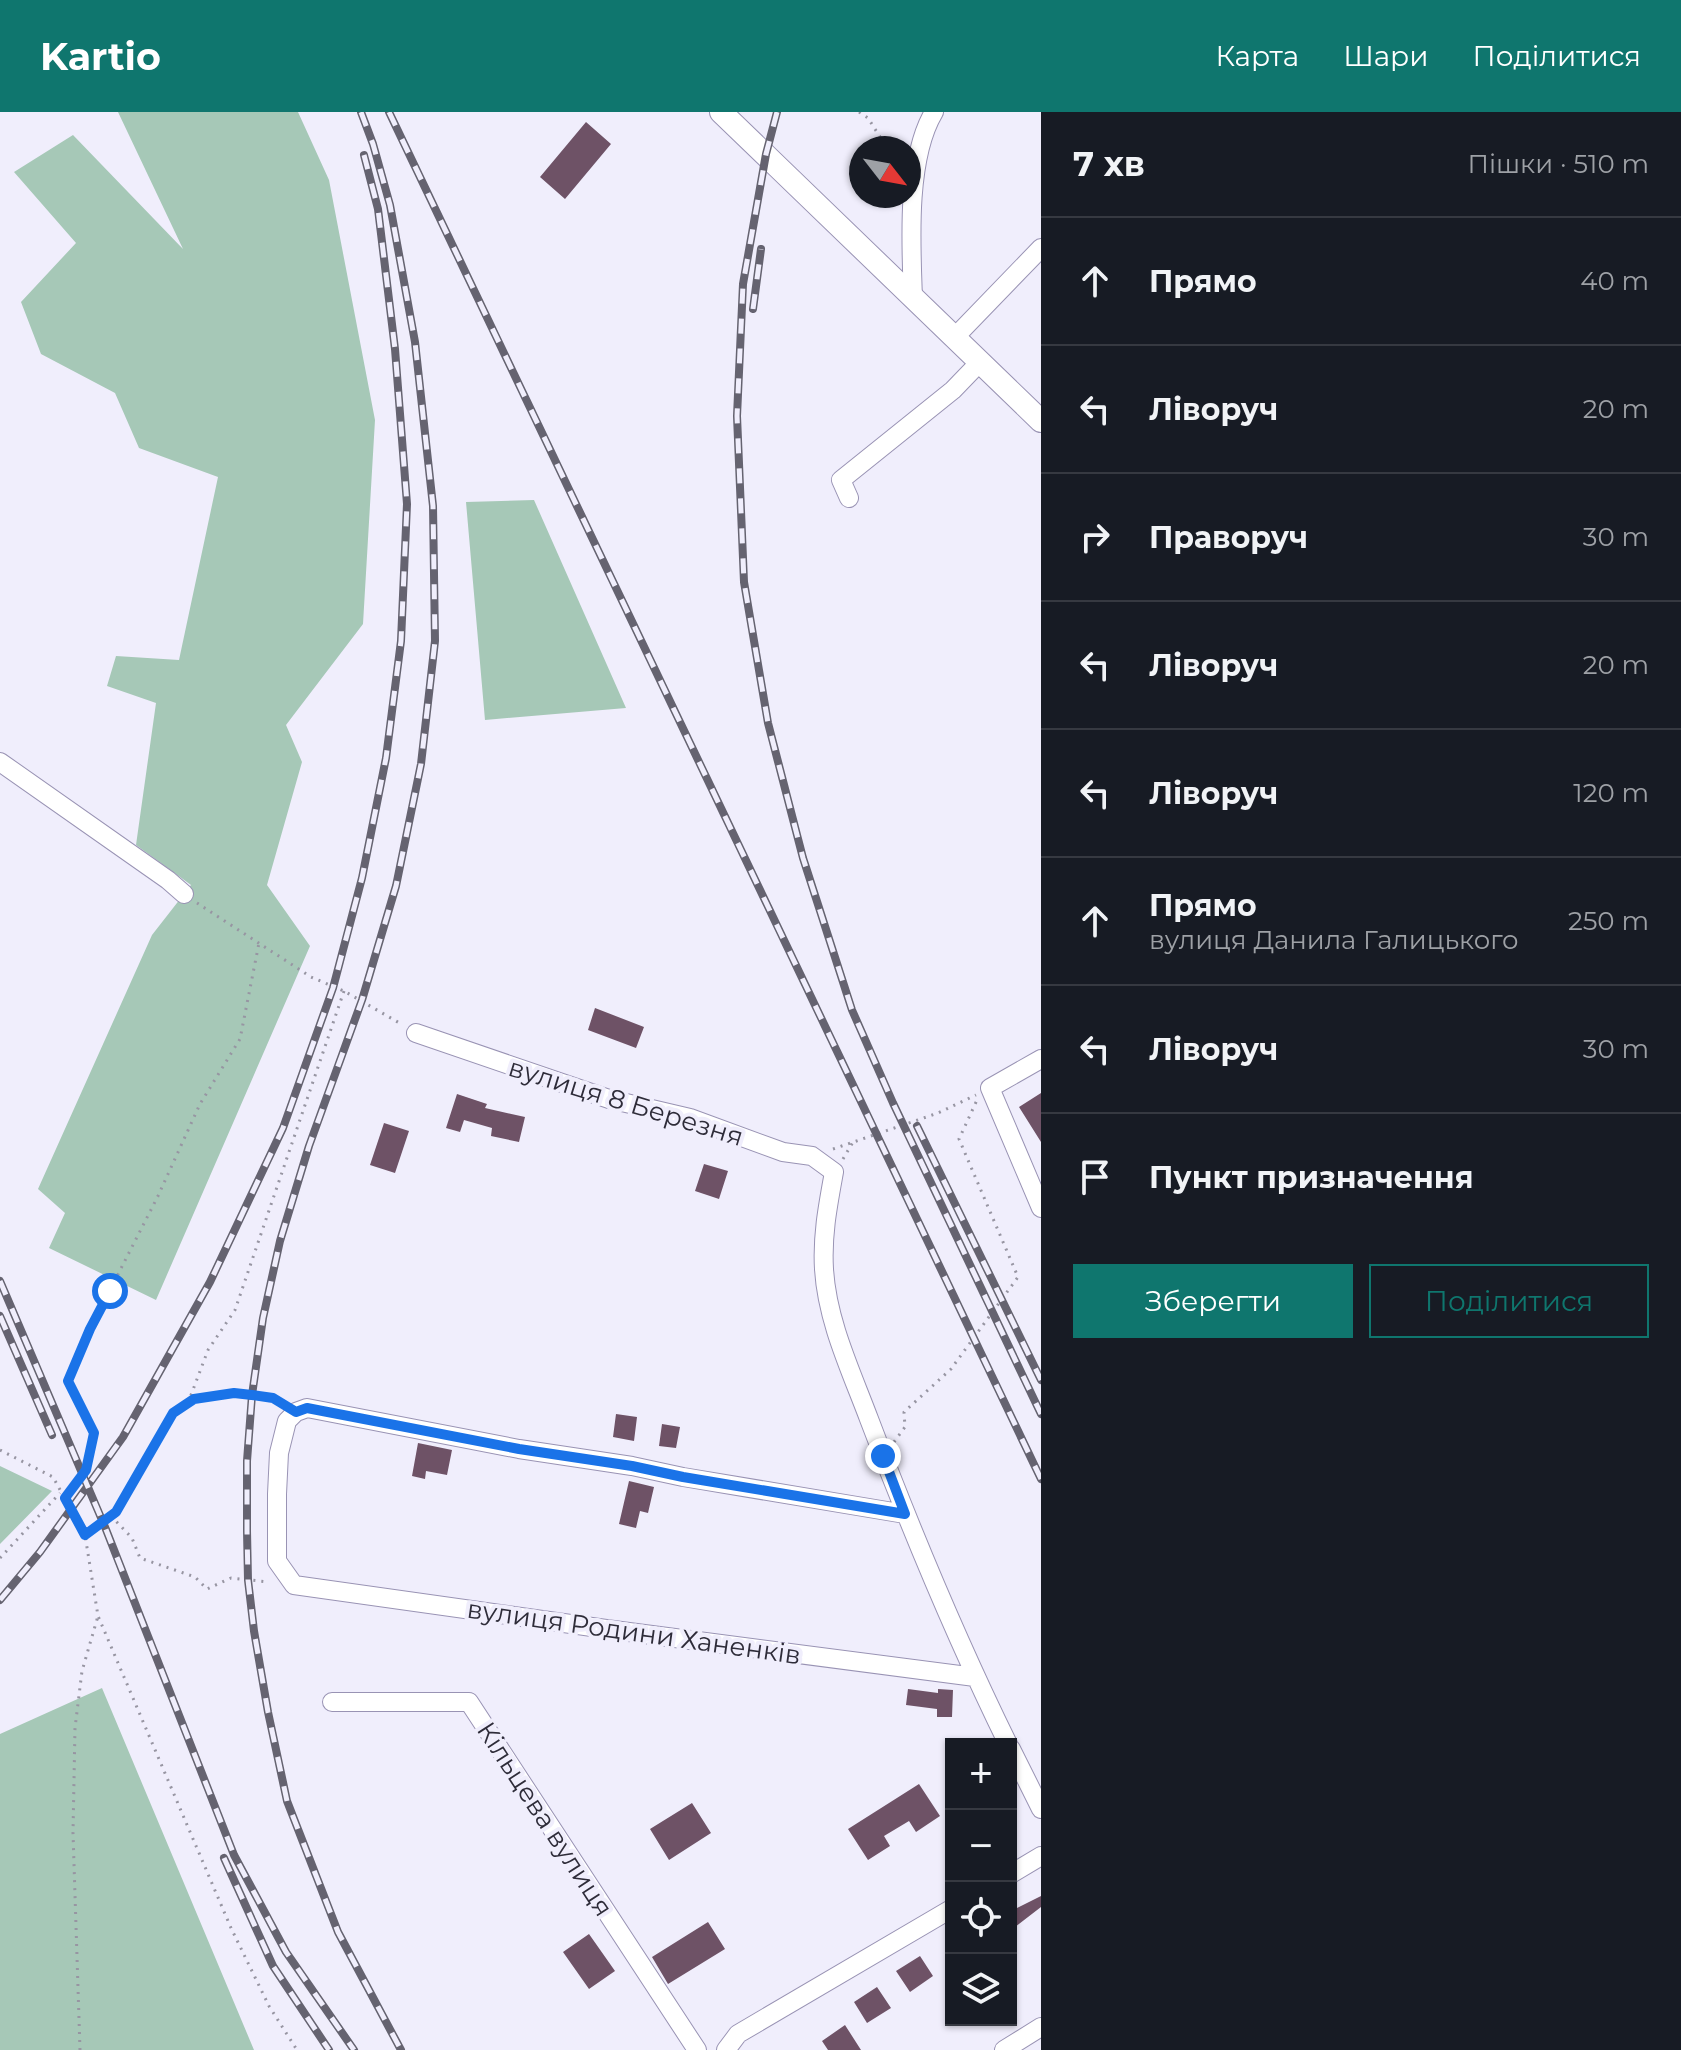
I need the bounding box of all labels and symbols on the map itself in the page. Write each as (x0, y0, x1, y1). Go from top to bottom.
north arrow (849, 136, 921, 208)
street label: вулиця 8 Березня (505, 1051, 747, 1153)
route start (92, 1273, 128, 1309)
route end (865, 1438, 901, 1474)
street label: вулиця Родини Ханенків (465, 1593, 803, 1671)
street label: Кільцева вулиця (470, 1716, 620, 1922)

